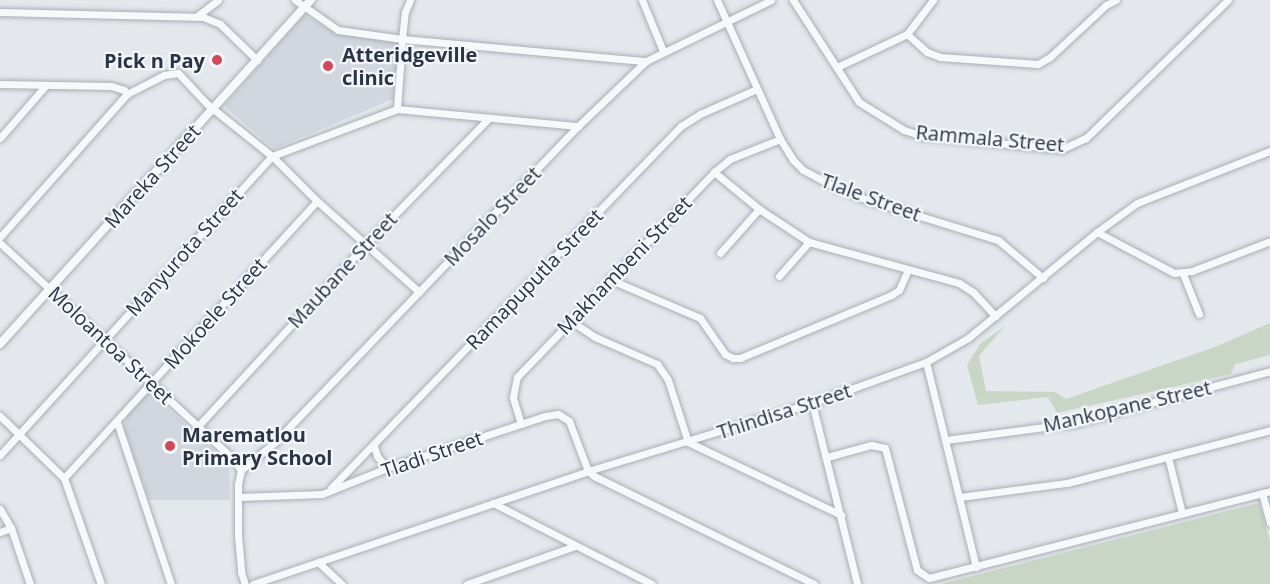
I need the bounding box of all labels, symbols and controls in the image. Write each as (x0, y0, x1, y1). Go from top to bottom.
place label: Atteridgeville clinic (342, 42, 477, 89)
place label: Pick n Pay (104, 48, 205, 72)
marker: Pick n Pay (210, 53, 224, 67)
marker: Atteridgeville clinic (319, 57, 337, 75)
street label: Mareka Street (99, 119, 205, 233)
street label: Rammala Street (915, 120, 1065, 156)
street label: Mosalo Street (439, 161, 545, 271)
street label: Tlale Street (818, 168, 924, 226)
street label: Manyurota Street (120, 183, 248, 321)
street label: Makhambeni Street (552, 191, 696, 339)
street label: Ramapuputla Street (461, 204, 607, 354)
street label: Maubane Street (282, 207, 402, 333)
street label: Mokoele Street (159, 253, 271, 373)
street label: Moloantoa Street (44, 281, 178, 409)
street label: Mankopane Street (1041, 375, 1213, 437)
street label: Thindisa Street (714, 378, 854, 444)
place label: Marematlou Primary School (182, 422, 332, 469)
street label: Tladi Street (378, 425, 486, 483)
marker: Marematlou Primary School (163, 439, 177, 453)

